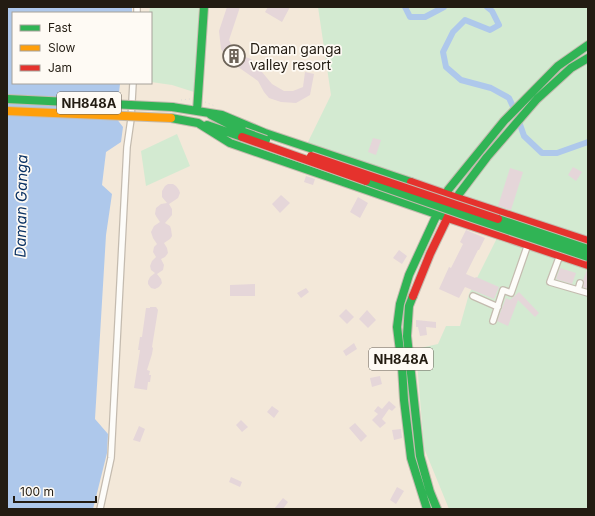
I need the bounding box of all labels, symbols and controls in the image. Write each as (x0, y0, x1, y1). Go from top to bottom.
legend (12, 12, 152, 84)
text: Fast (48, 20, 72, 35)
text: Slow (48, 40, 76, 55)
place label: Daman ganga valley resort (250, 40, 341, 73)
building icon: Daman ganga valley resort (221, 43, 247, 69)
text: Jam (48, 60, 72, 75)
road number: NH848A (57, 92, 121, 114)
water label: Daman Ganga (11, 154, 31, 258)
road number: NH848A (369, 348, 433, 370)
scale bar (14, 478, 96, 504)
text: 100 m (20, 484, 54, 499)

